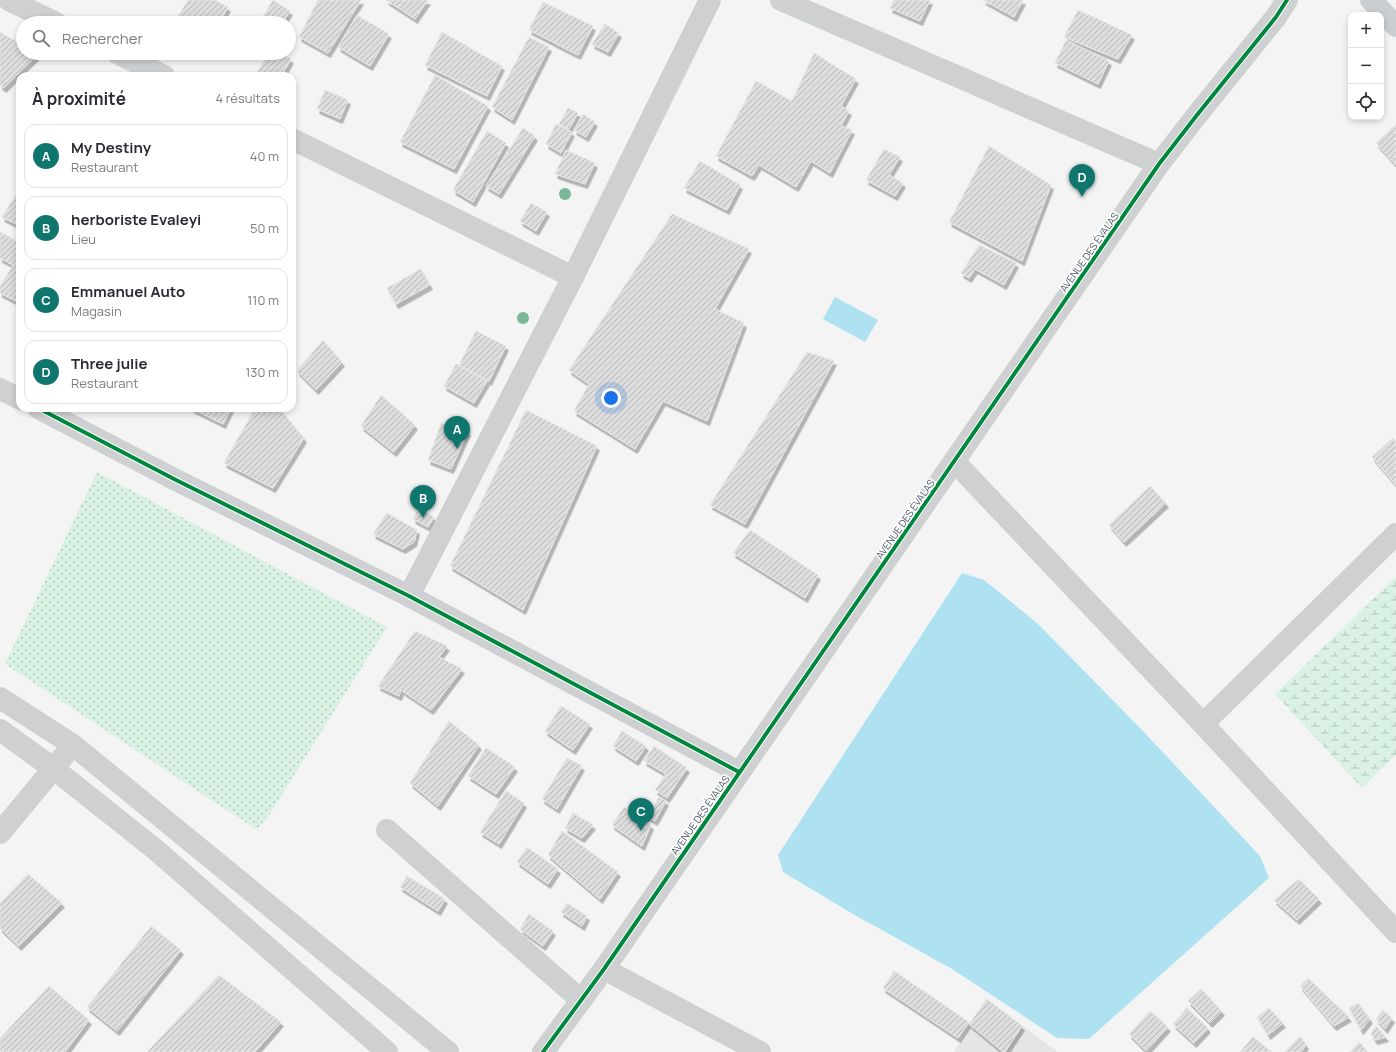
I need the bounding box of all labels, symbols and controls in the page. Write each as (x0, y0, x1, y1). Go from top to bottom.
map controls (1348, 12, 1384, 120)
button: + (1348, 12, 1384, 48)
search box (16, 16, 296, 60)
icon: search (30, 27, 52, 49)
text: Rechercher (62, 28, 143, 49)
button: − (1348, 48, 1384, 84)
button: locate (1348, 84, 1384, 120)
text: À proximité (32, 87, 126, 110)
text: 4 résultats (215, 89, 280, 107)
text: My Destiny (71, 137, 151, 158)
text: A (42, 147, 50, 165)
text: 40 m (250, 147, 279, 165)
text: Restaurant (71, 158, 138, 176)
pin: D (1069, 164, 1095, 197)
text: herboriste Evaleyi (71, 209, 201, 230)
street label: AVENUE DES ÉVALAS (1056, 209, 1122, 295)
text: B (42, 219, 50, 237)
text: 50 m (250, 219, 279, 237)
text: Lieu (71, 230, 96, 248)
text: Emmanuel Auto (71, 281, 185, 302)
text: C (41, 291, 51, 309)
text: 110 m (247, 291, 279, 309)
text: Magasin (71, 302, 122, 320)
text: Three julie (71, 353, 148, 374)
text: D (41, 363, 51, 381)
text: 130 m (245, 363, 279, 381)
text: Restaurant (71, 374, 138, 392)
your location (601, 388, 621, 408)
pin: A (444, 416, 470, 449)
street label: AVENUE DES ÉVALAS (872, 476, 938, 562)
pin: B (410, 485, 436, 518)
street label: AVENUE DES ÉVALAS (667, 772, 733, 858)
pin: C (628, 798, 654, 831)

